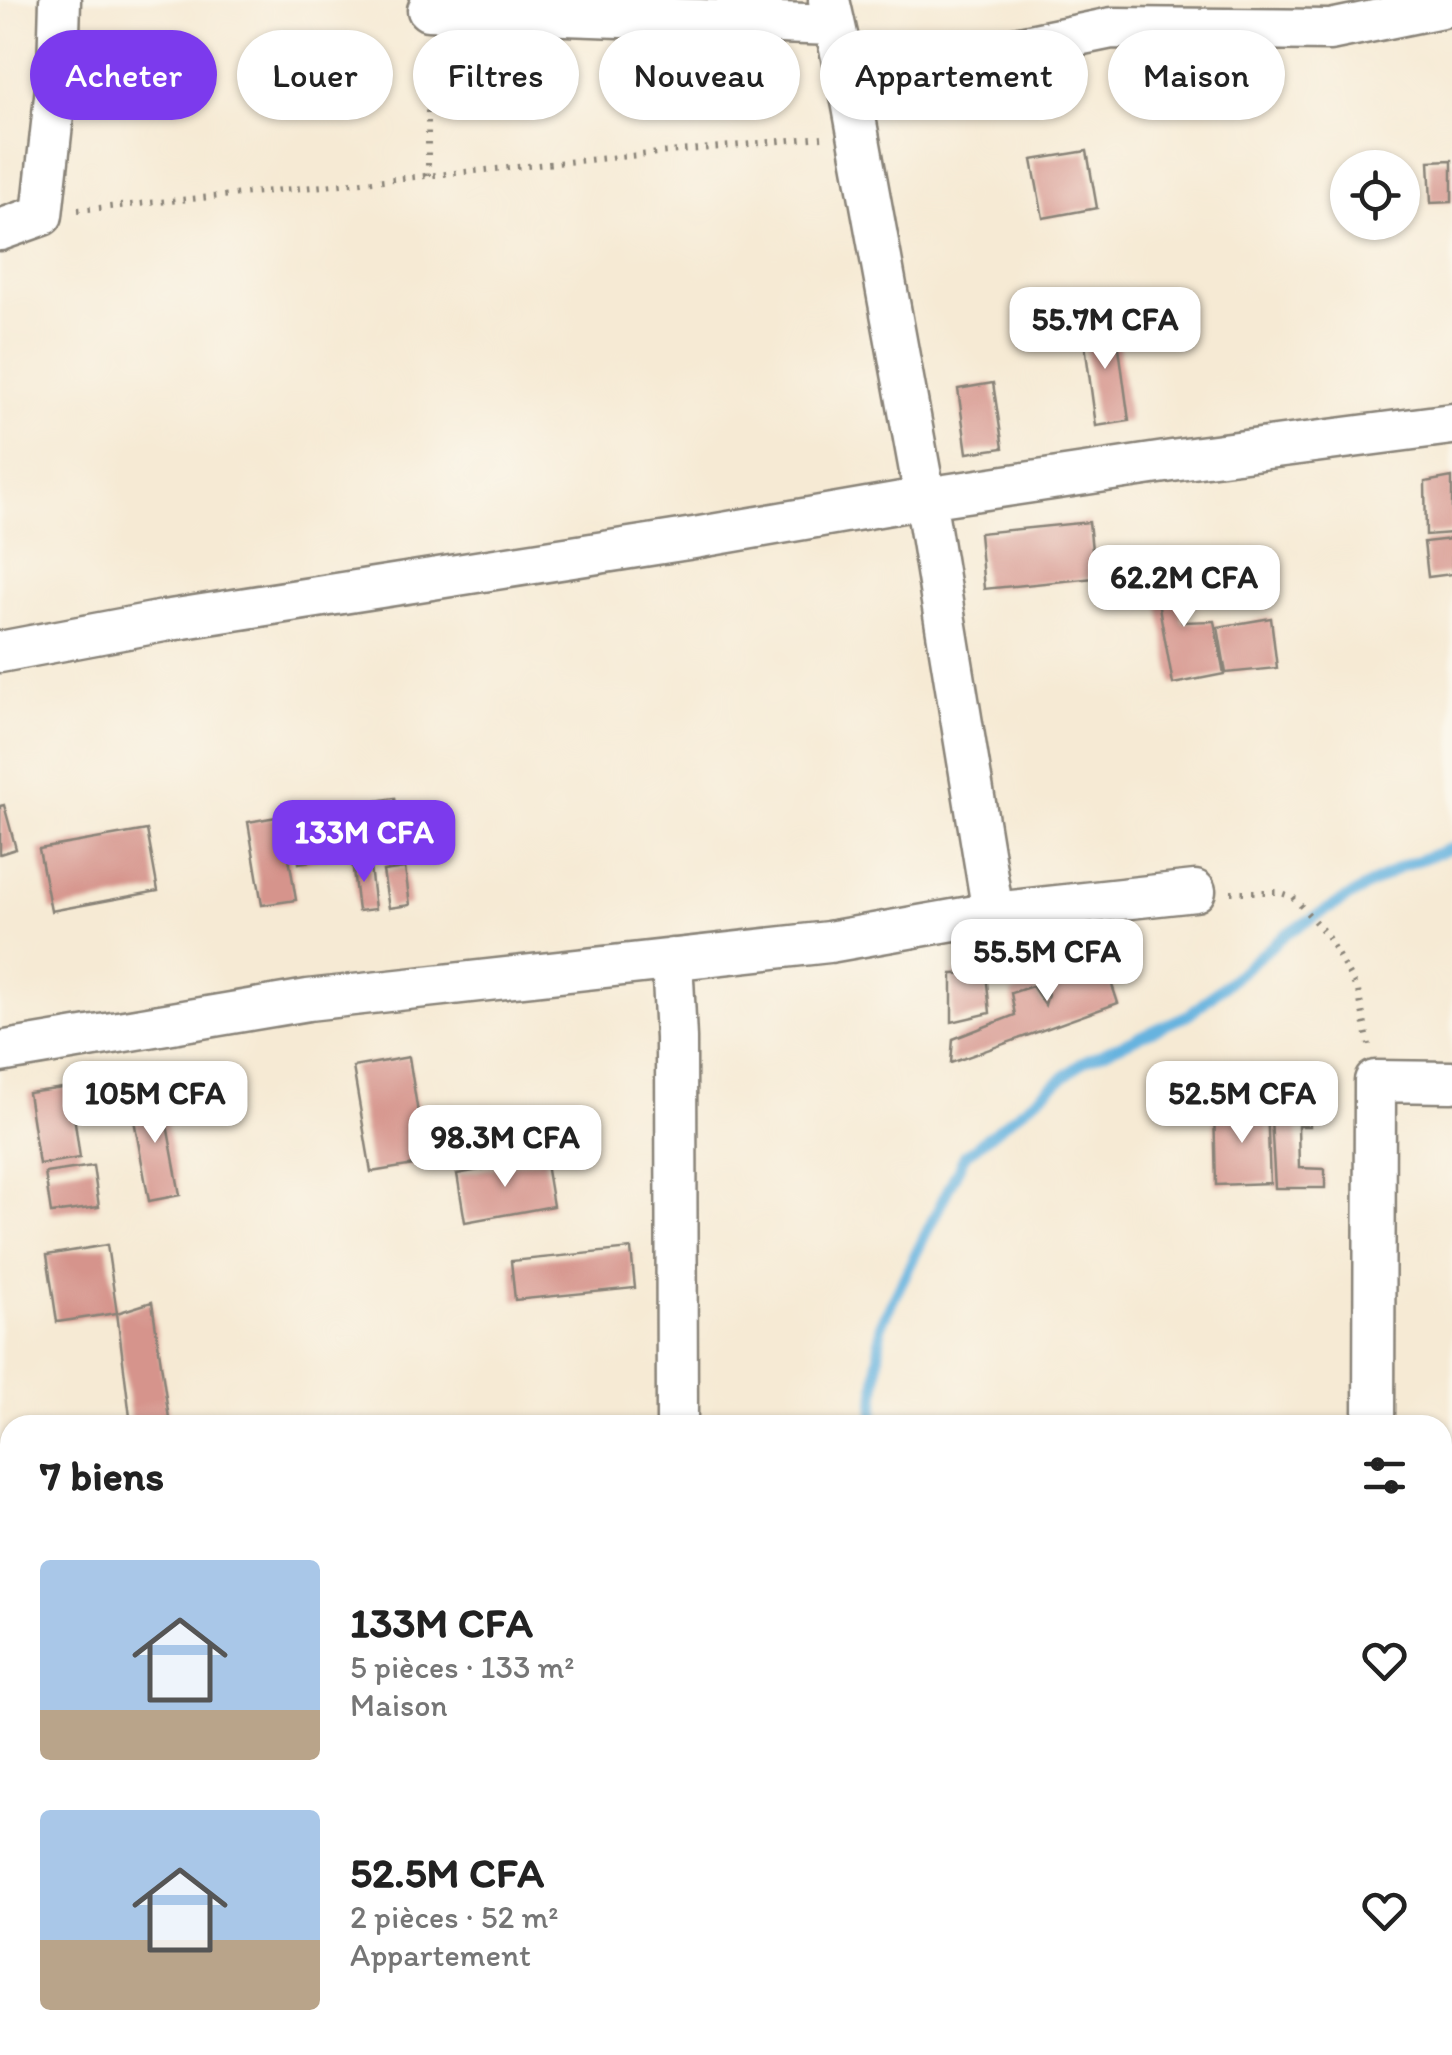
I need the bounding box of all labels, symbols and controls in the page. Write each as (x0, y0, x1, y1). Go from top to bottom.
chip: Acheter (30, 30, 217, 120)
chip: Louer (237, 30, 393, 120)
chip: Filtres (413, 30, 579, 120)
chip: Nouveau (599, 30, 800, 120)
chip: Appartement (820, 30, 1088, 120)
chip: Maison (1108, 30, 1285, 120)
map controls (1330, 150, 1420, 240)
button: locate (1330, 150, 1420, 240)
pin: 55.7M CFA (991, 287, 1219, 372)
text: 55.7M CFA (1031, 300, 1179, 338)
pin: 62.2M CFA (1070, 545, 1298, 630)
text: 62.2M CFA (1110, 558, 1258, 596)
pin: 133M CFA (261, 800, 467, 885)
text: 133M CFA (294, 813, 434, 851)
pin: 55.5M CFA (933, 919, 1161, 1004)
text: 55.5M CFA (973, 932, 1121, 970)
pin: 105M CFA (52, 1061, 258, 1146)
pin: 52.5M CFA (1128, 1061, 1356, 1146)
text: 105M CFA (84, 1074, 226, 1112)
text: 52.5M CFA (1168, 1074, 1316, 1112)
pin: 98.3M CFA (391, 1105, 619, 1190)
text: 98.3M CFA (430, 1118, 580, 1156)
icon: filters (1357, 1448, 1412, 1503)
text: 7 biens (40, 1450, 164, 1501)
text: 133M CFA (350, 1597, 533, 1648)
icon: home (120, 1600, 240, 1720)
icon: heart (1357, 1633, 1412, 1688)
text: 5 pièces · 133 m² (350, 1648, 574, 1686)
text: Maison (350, 1686, 448, 1724)
text: 52.5M CFA (350, 1847, 544, 1898)
icon: home (120, 1850, 240, 1970)
icon: heart (1357, 1883, 1412, 1938)
text: 2 pièces · 52 m² (350, 1898, 558, 1936)
text: Appartement (350, 1936, 531, 1974)

